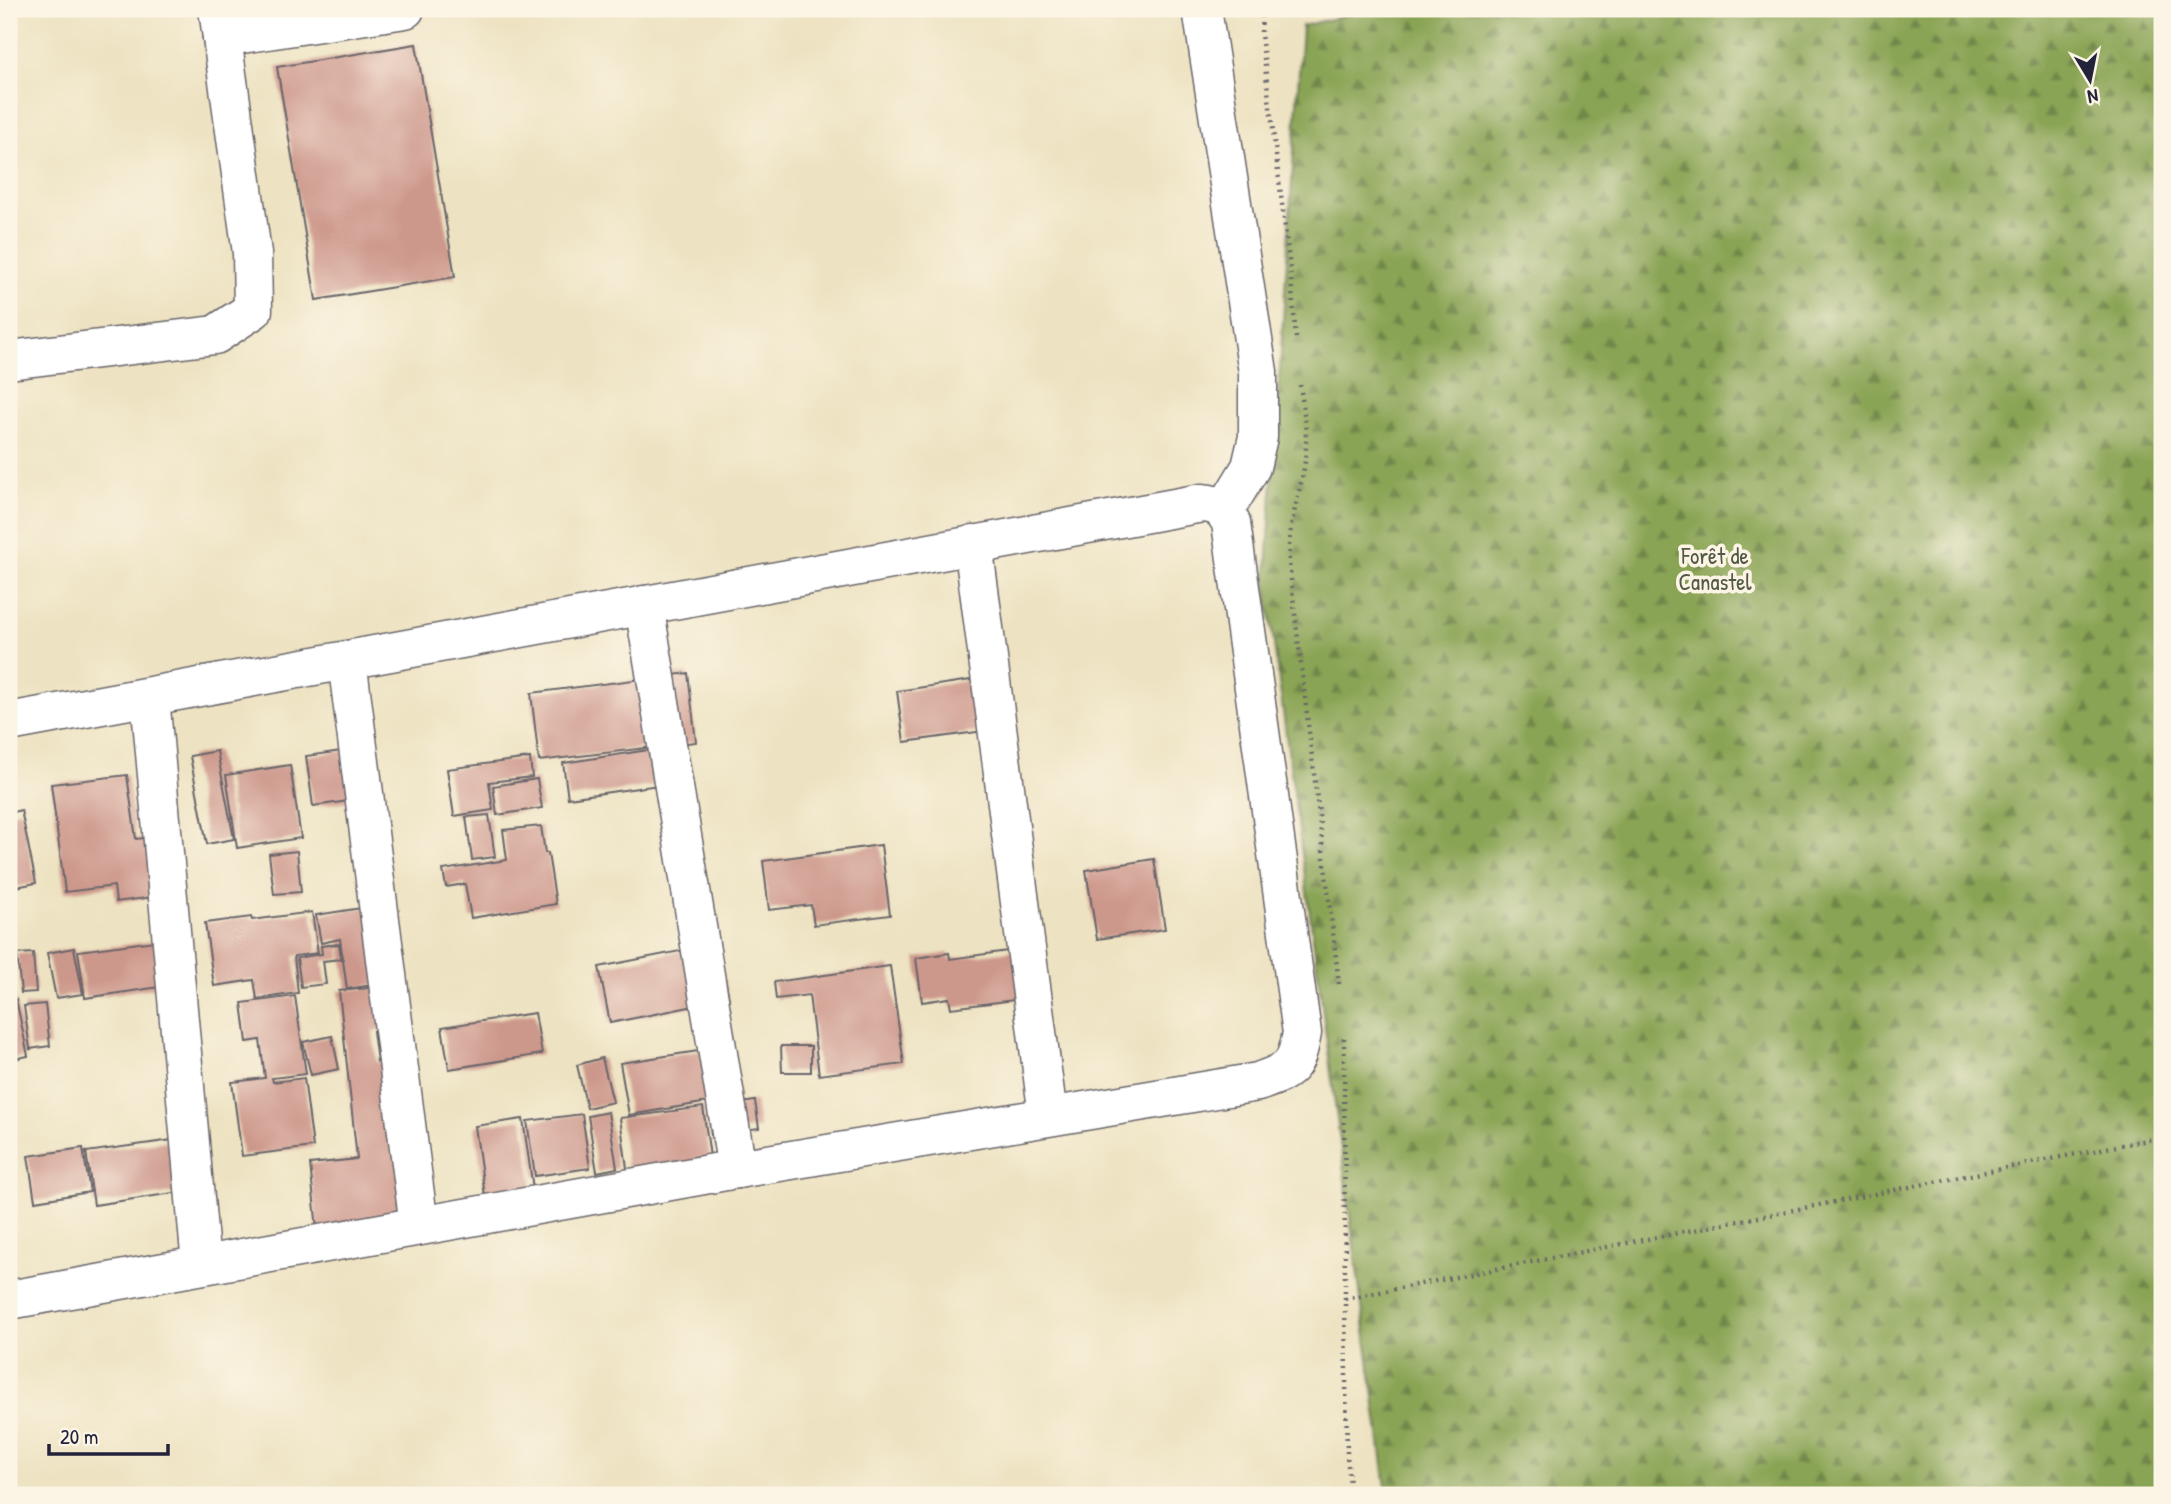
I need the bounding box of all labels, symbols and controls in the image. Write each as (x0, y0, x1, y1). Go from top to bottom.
north arrow (2056, 46, 2126, 116)
text: N (2086, 83, 2100, 110)
park label: Forêt de Canastel (1678, 540, 1752, 597)
scale bar (49, 1413, 168, 1457)
text: 20 m (60, 1422, 98, 1451)

